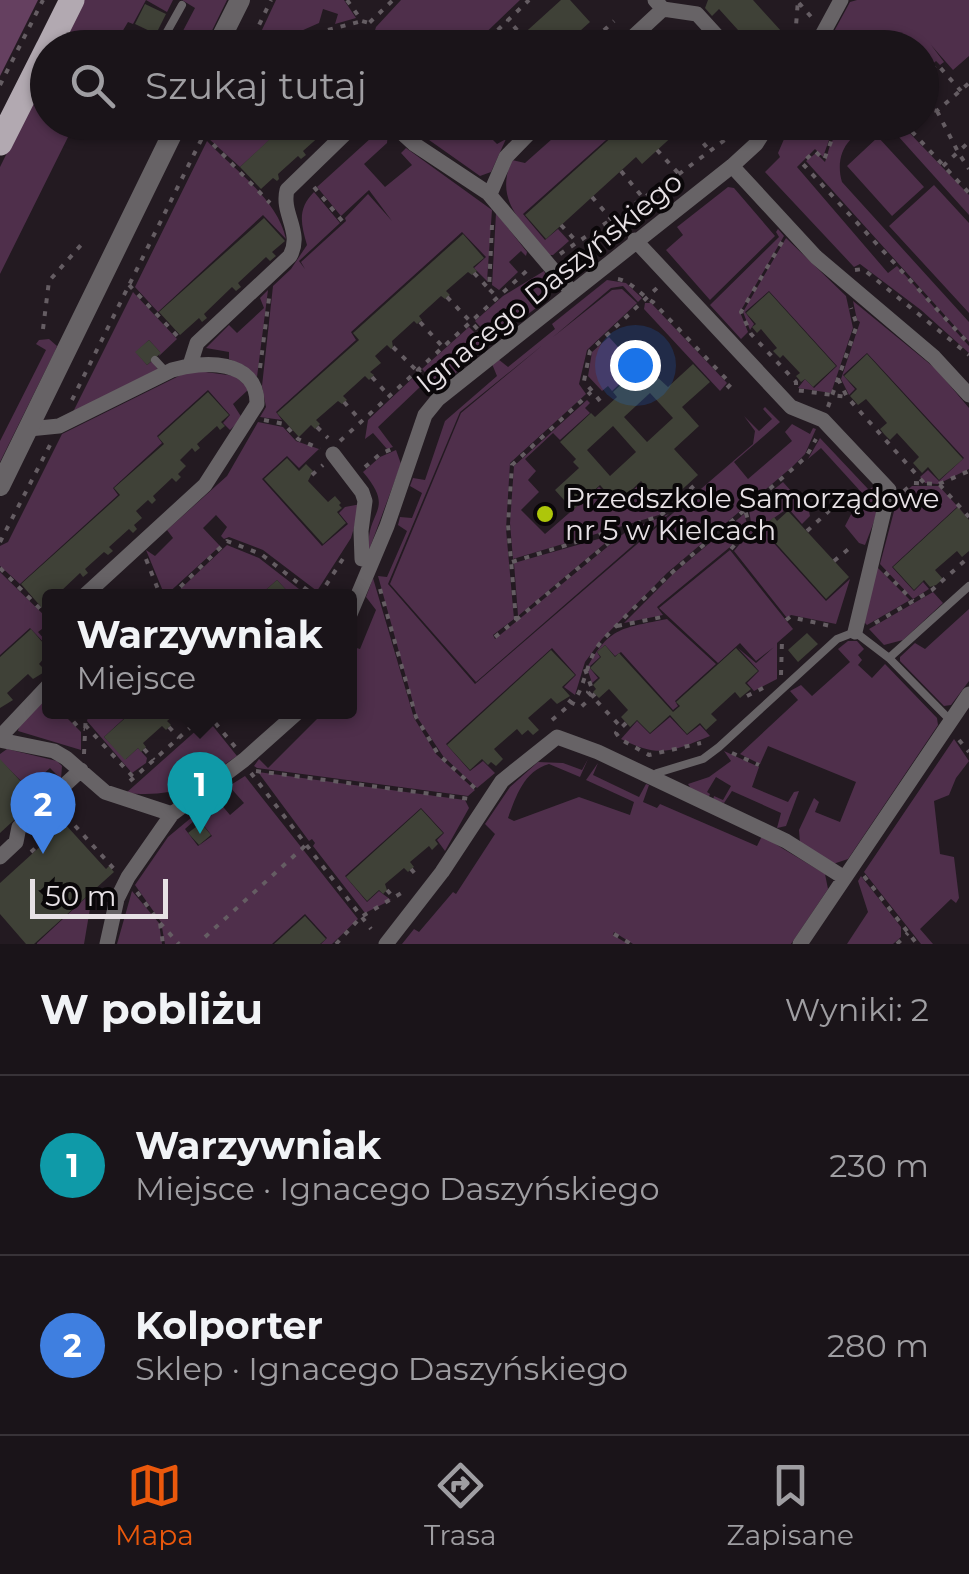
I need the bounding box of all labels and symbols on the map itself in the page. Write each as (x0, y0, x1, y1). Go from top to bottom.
street label: Ignacego Daszyńskiego (409, 164, 689, 400)
your location (610, 340, 661, 391)
place label: Przedszkole Samorządowe nr 5 w Kielcach (565, 481, 939, 547)
marker: Przedszkole Samorządowe nr 5 w Kielcach (534, 503, 556, 525)
pin: 1 (168, 752, 232, 834)
pin: 2 (10, 772, 76, 854)
scale bar (30, 874, 168, 918)

